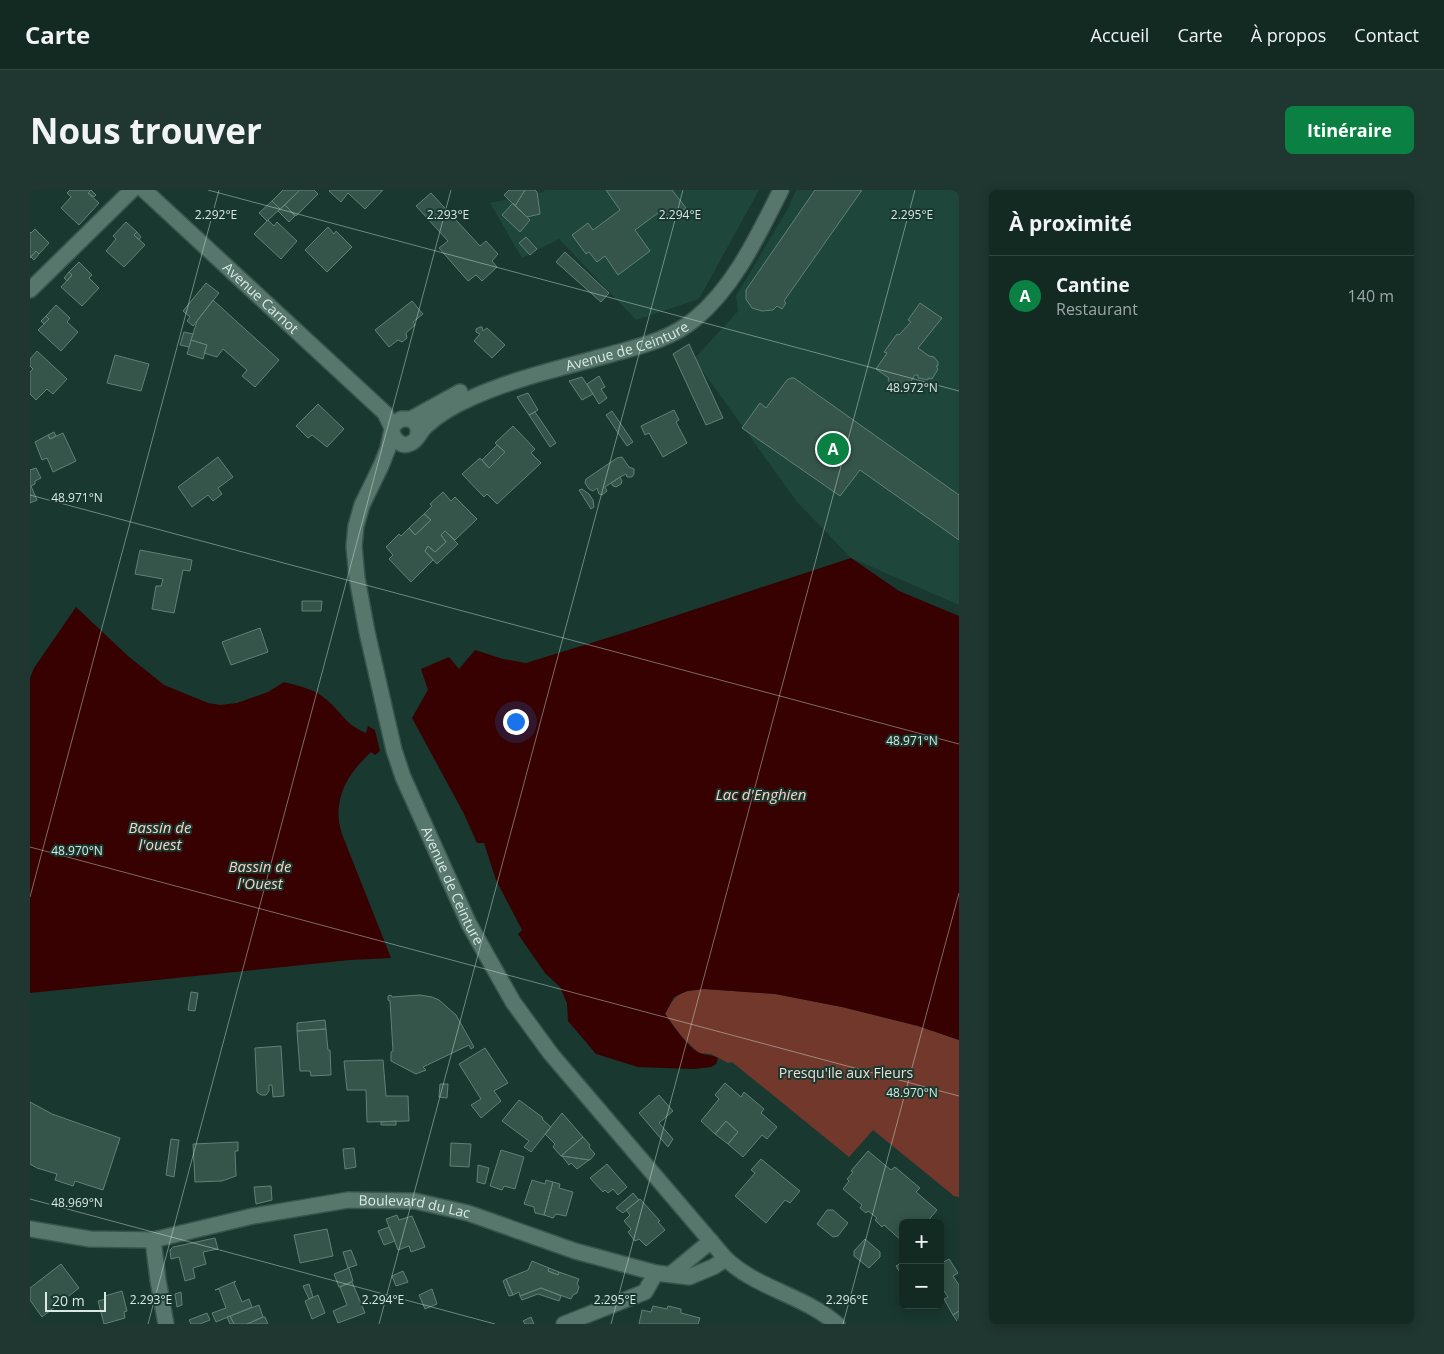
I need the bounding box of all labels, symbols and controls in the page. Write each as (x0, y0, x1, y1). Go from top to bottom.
text: Carte (25, 18, 90, 51)
text: Accueil (1091, 23, 1149, 47)
text: Carte (1177, 23, 1223, 47)
text: À propos (1251, 23, 1326, 47)
text: Contact (1354, 23, 1419, 47)
button: Itinéraire (1285, 106, 1414, 154)
text: Nous trouver (30, 107, 262, 154)
text: 2.292°E (195, 206, 237, 223)
text: 2.293°E (427, 206, 469, 223)
text: 2.294°E (659, 206, 701, 223)
text: 2.295°E (891, 206, 933, 223)
text: À proximité (1009, 209, 1132, 237)
street label: Avenue Carnot (219, 258, 303, 337)
text: Cantine (1056, 272, 1130, 298)
text: A (1019, 285, 1031, 307)
text: 140 m (1348, 285, 1394, 307)
text: Restaurant (1056, 298, 1138, 320)
street label: Avenue de Ceinture (563, 317, 692, 375)
text: 48.972°N (886, 379, 938, 396)
pin: A (817, 430, 849, 468)
text: 48.971°N (51, 489, 103, 506)
your location (503, 709, 529, 735)
text: 48.971°N (886, 732, 938, 749)
water label: Lac d'Enghien (716, 784, 806, 804)
water label: Bassin de l'ouest (129, 817, 192, 854)
street label: Avenue de Ceinture (417, 823, 489, 948)
text: 48.970°N (51, 842, 103, 859)
water label: Bassin de l'Ouest (229, 856, 292, 893)
park label: Presqu'ile aux Fleurs (779, 1063, 914, 1082)
text: 48.970°N (886, 1084, 938, 1101)
street label: Boulevard du Lac (358, 1190, 472, 1222)
text: 48.969°N (51, 1194, 103, 1211)
map controls (899, 1219, 944, 1309)
button: + (899, 1219, 944, 1264)
button: − (899, 1264, 944, 1309)
scale bar (45, 1289, 106, 1312)
text: 20 m (52, 1291, 85, 1310)
text: 2.293°E (130, 1291, 172, 1308)
text: 2.294°E (362, 1291, 404, 1308)
text: 2.295°E (594, 1291, 636, 1308)
text: 2.296°E (826, 1291, 868, 1308)

